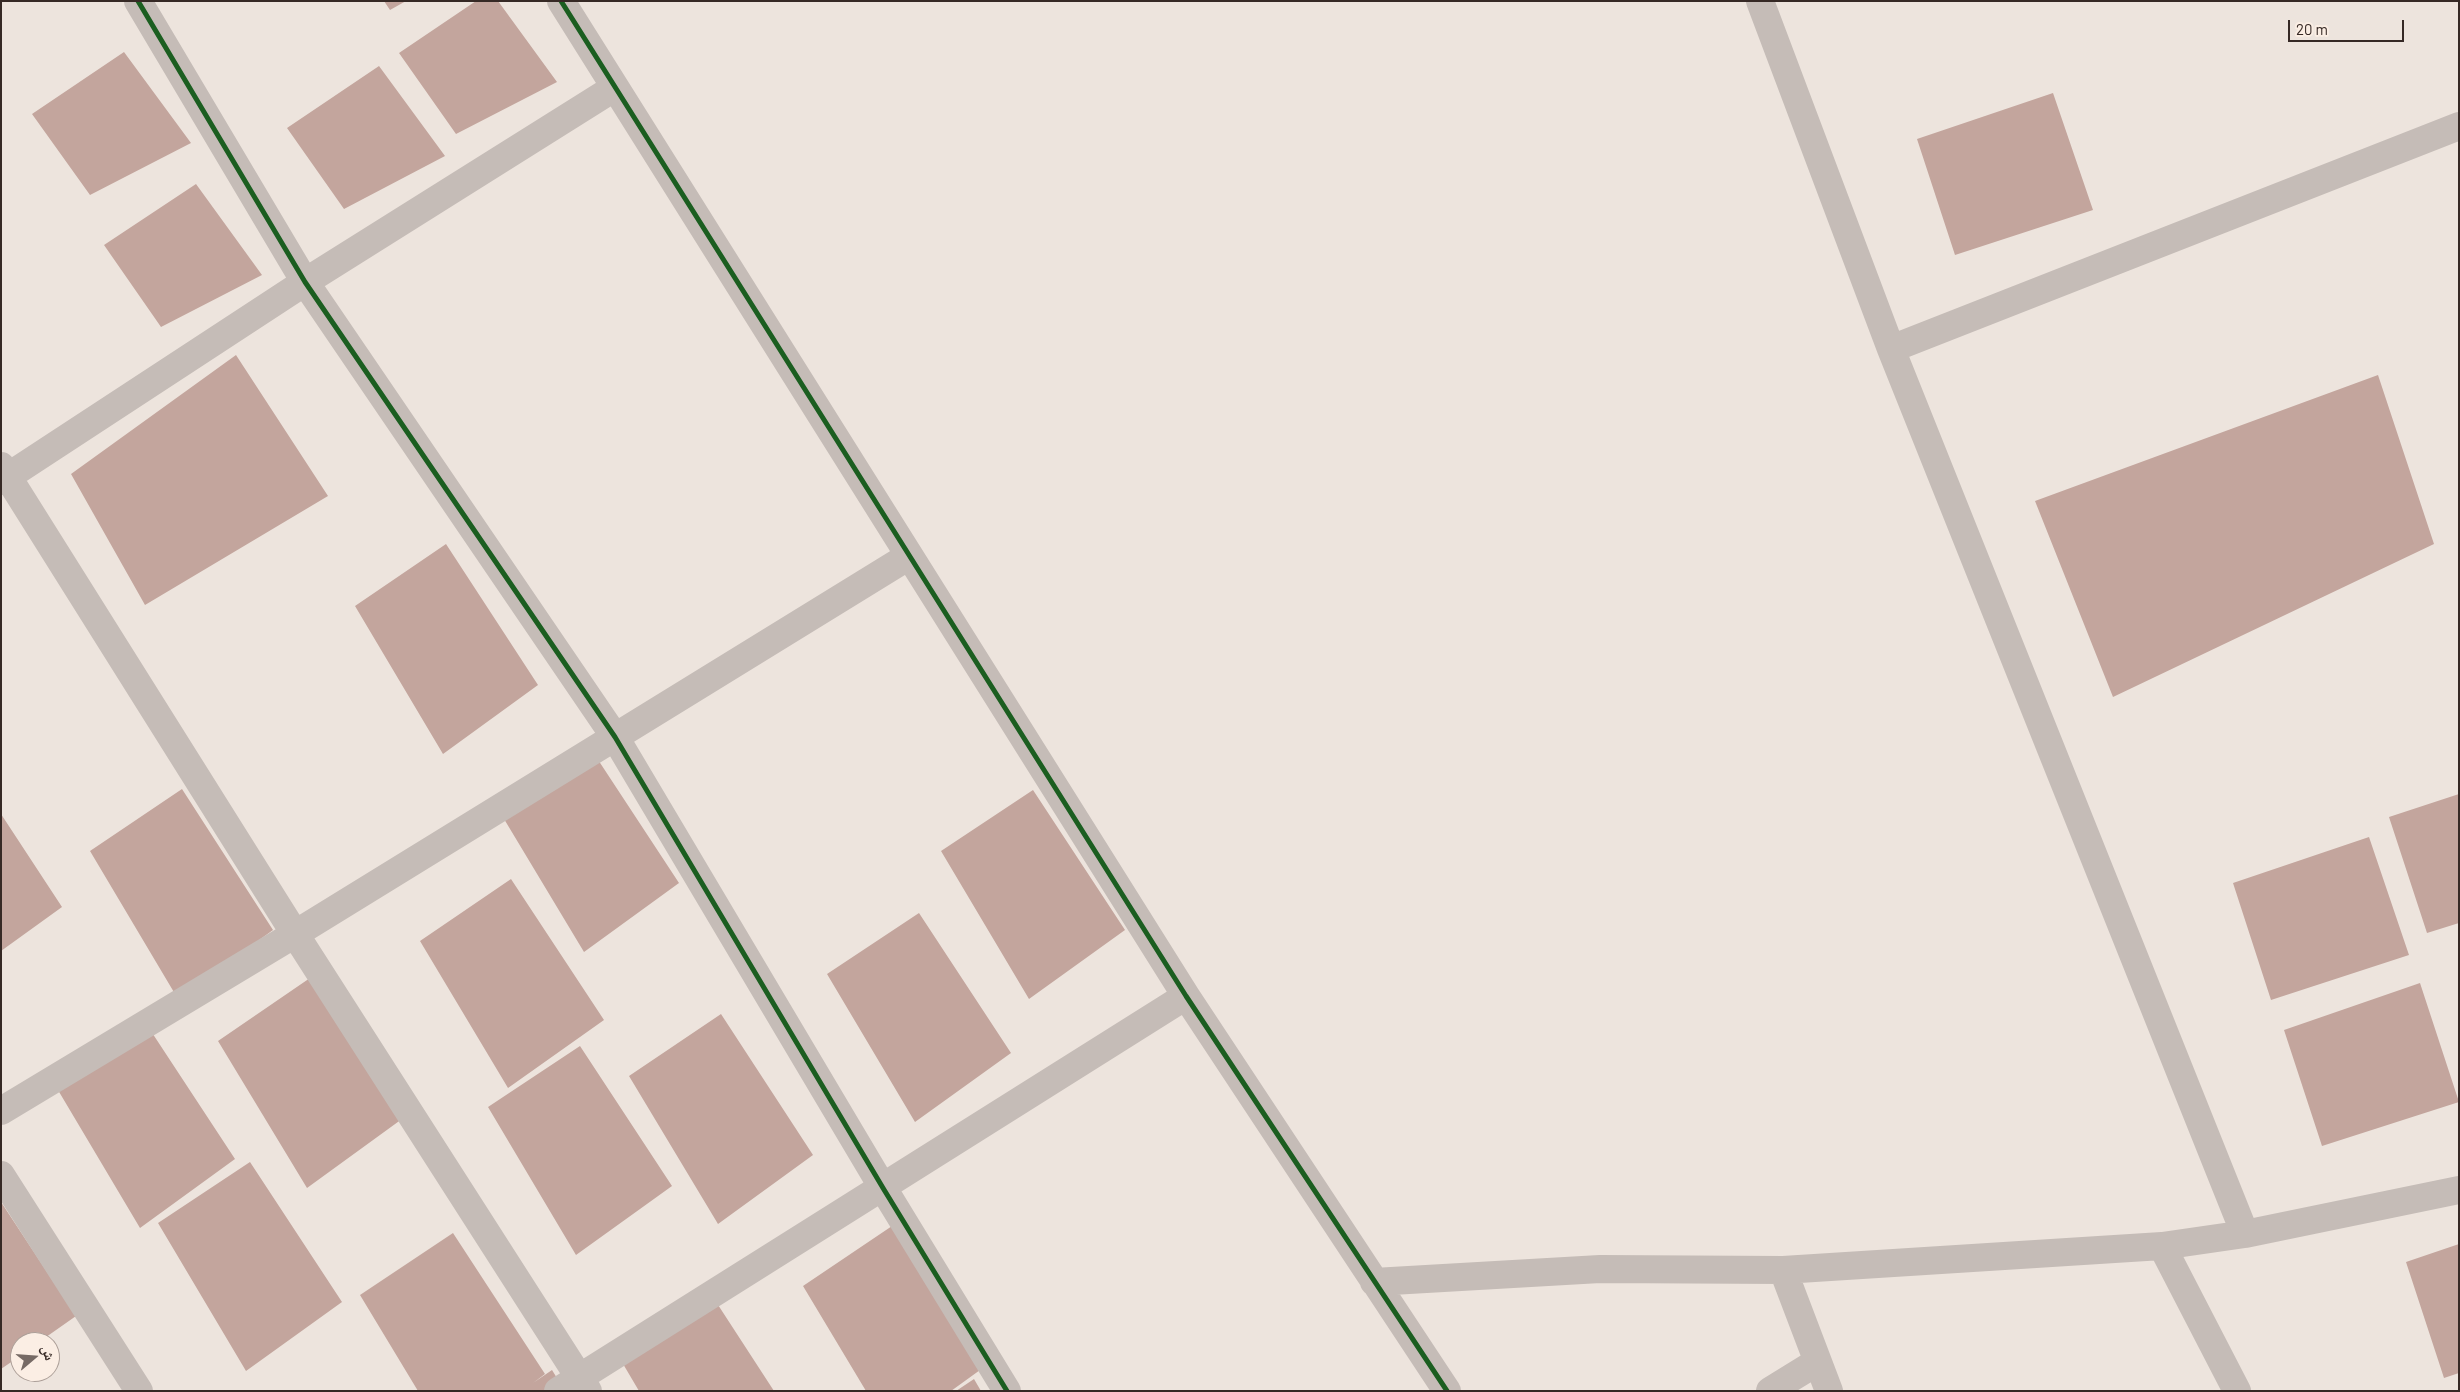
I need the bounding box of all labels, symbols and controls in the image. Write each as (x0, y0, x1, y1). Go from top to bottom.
scale bar (2290, 10, 2406, 42)
text: 20 m (2296, 20, 2328, 38)
north arrow (10, 1332, 60, 1382)
text: ش (38, 1343, 59, 1362)

